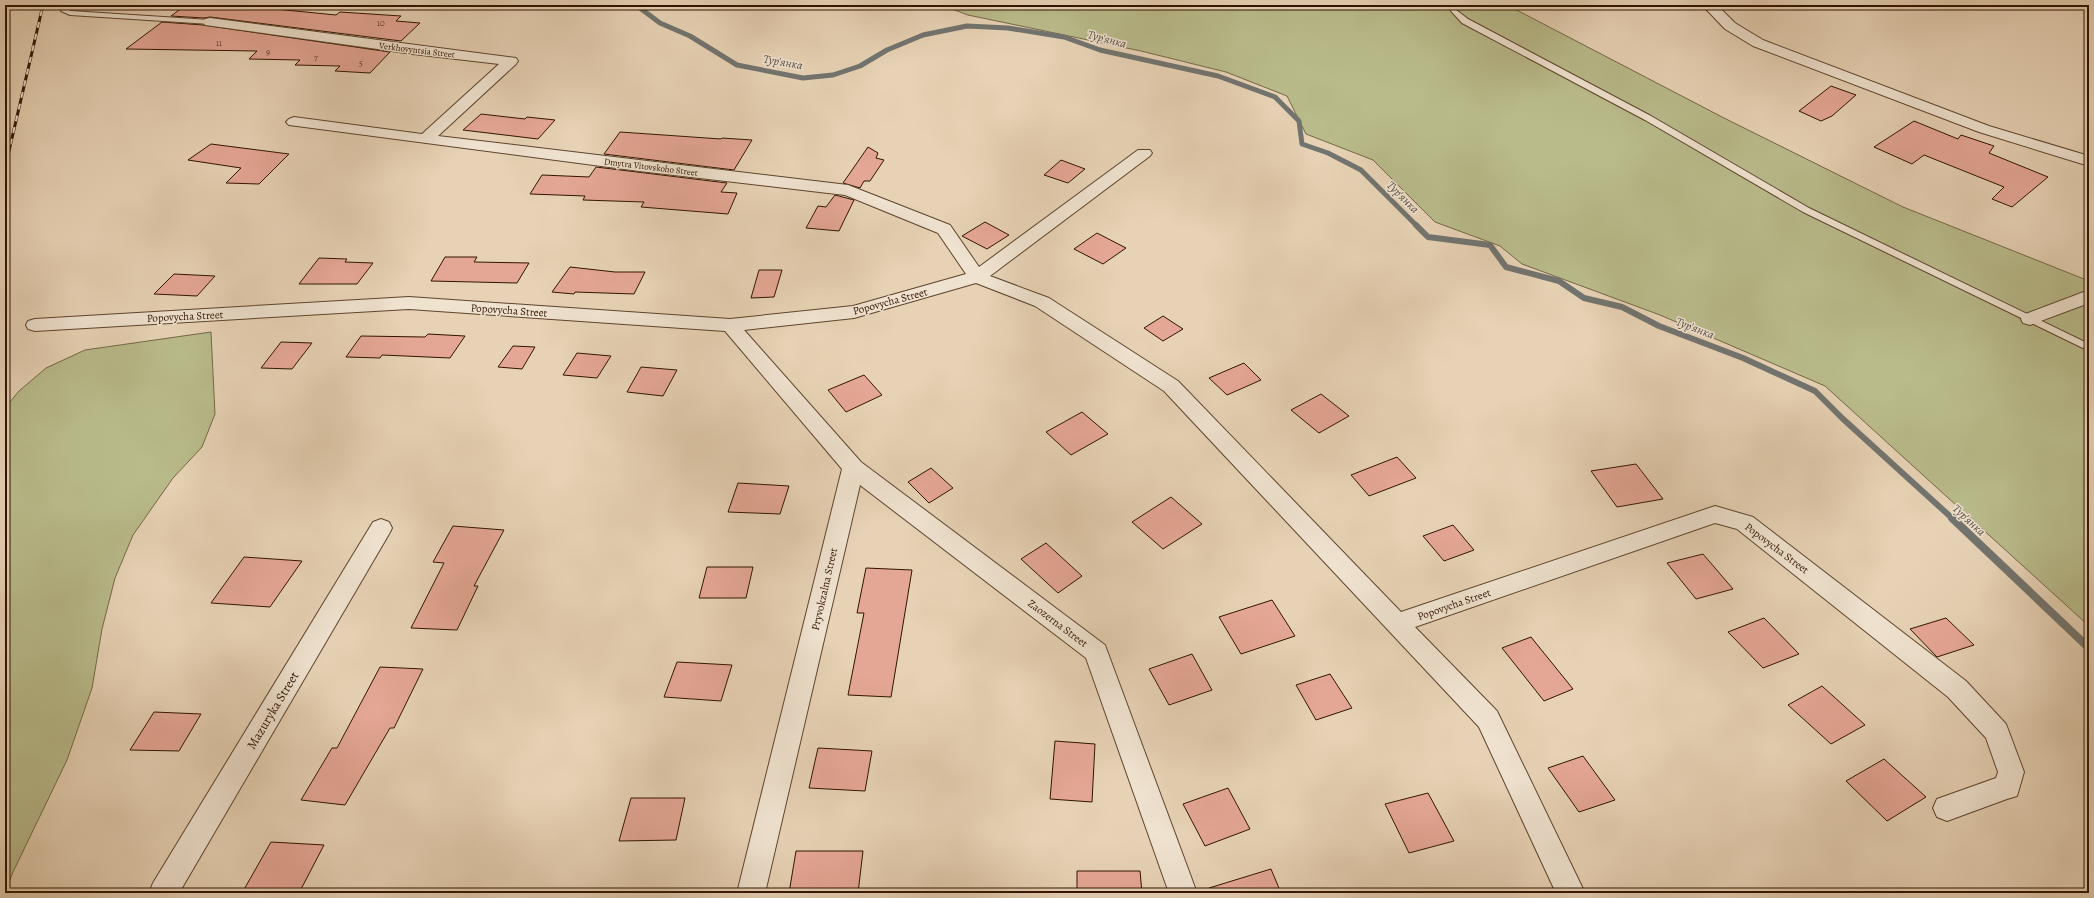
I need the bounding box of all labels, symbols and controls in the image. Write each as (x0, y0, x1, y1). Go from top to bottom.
house number: 10 (377, 17, 385, 29)
water label: Тур'янка (1086, 26, 1129, 52)
house number: 11 (216, 37, 222, 49)
street label: Verkhovyntsia Street (378, 39, 456, 61)
house number: 9 (266, 46, 270, 58)
house number: 7 (314, 51, 318, 63)
water label: Тур'янка (762, 51, 804, 73)
house number: 5 (359, 57, 363, 69)
street label: Dmytra Vitovskoho Street (603, 155, 699, 179)
water label: Тур'янка (1383, 177, 1423, 217)
street label: Popovycha Street (851, 284, 929, 319)
street label: Popovycha Street (470, 300, 548, 321)
street label: Popovycha Street (146, 307, 224, 326)
water label: Тур'янка (1674, 313, 1717, 343)
water label: Тур'янка (1949, 501, 1989, 540)
street label: Popovycha Street (1742, 519, 1812, 578)
street label: Pryvokzalna Street (808, 546, 841, 632)
street label: Popovycha Street (1415, 585, 1493, 624)
street label: Zaozerna Street (1025, 596, 1091, 651)
street label: Mazuryka Street (243, 668, 303, 752)

